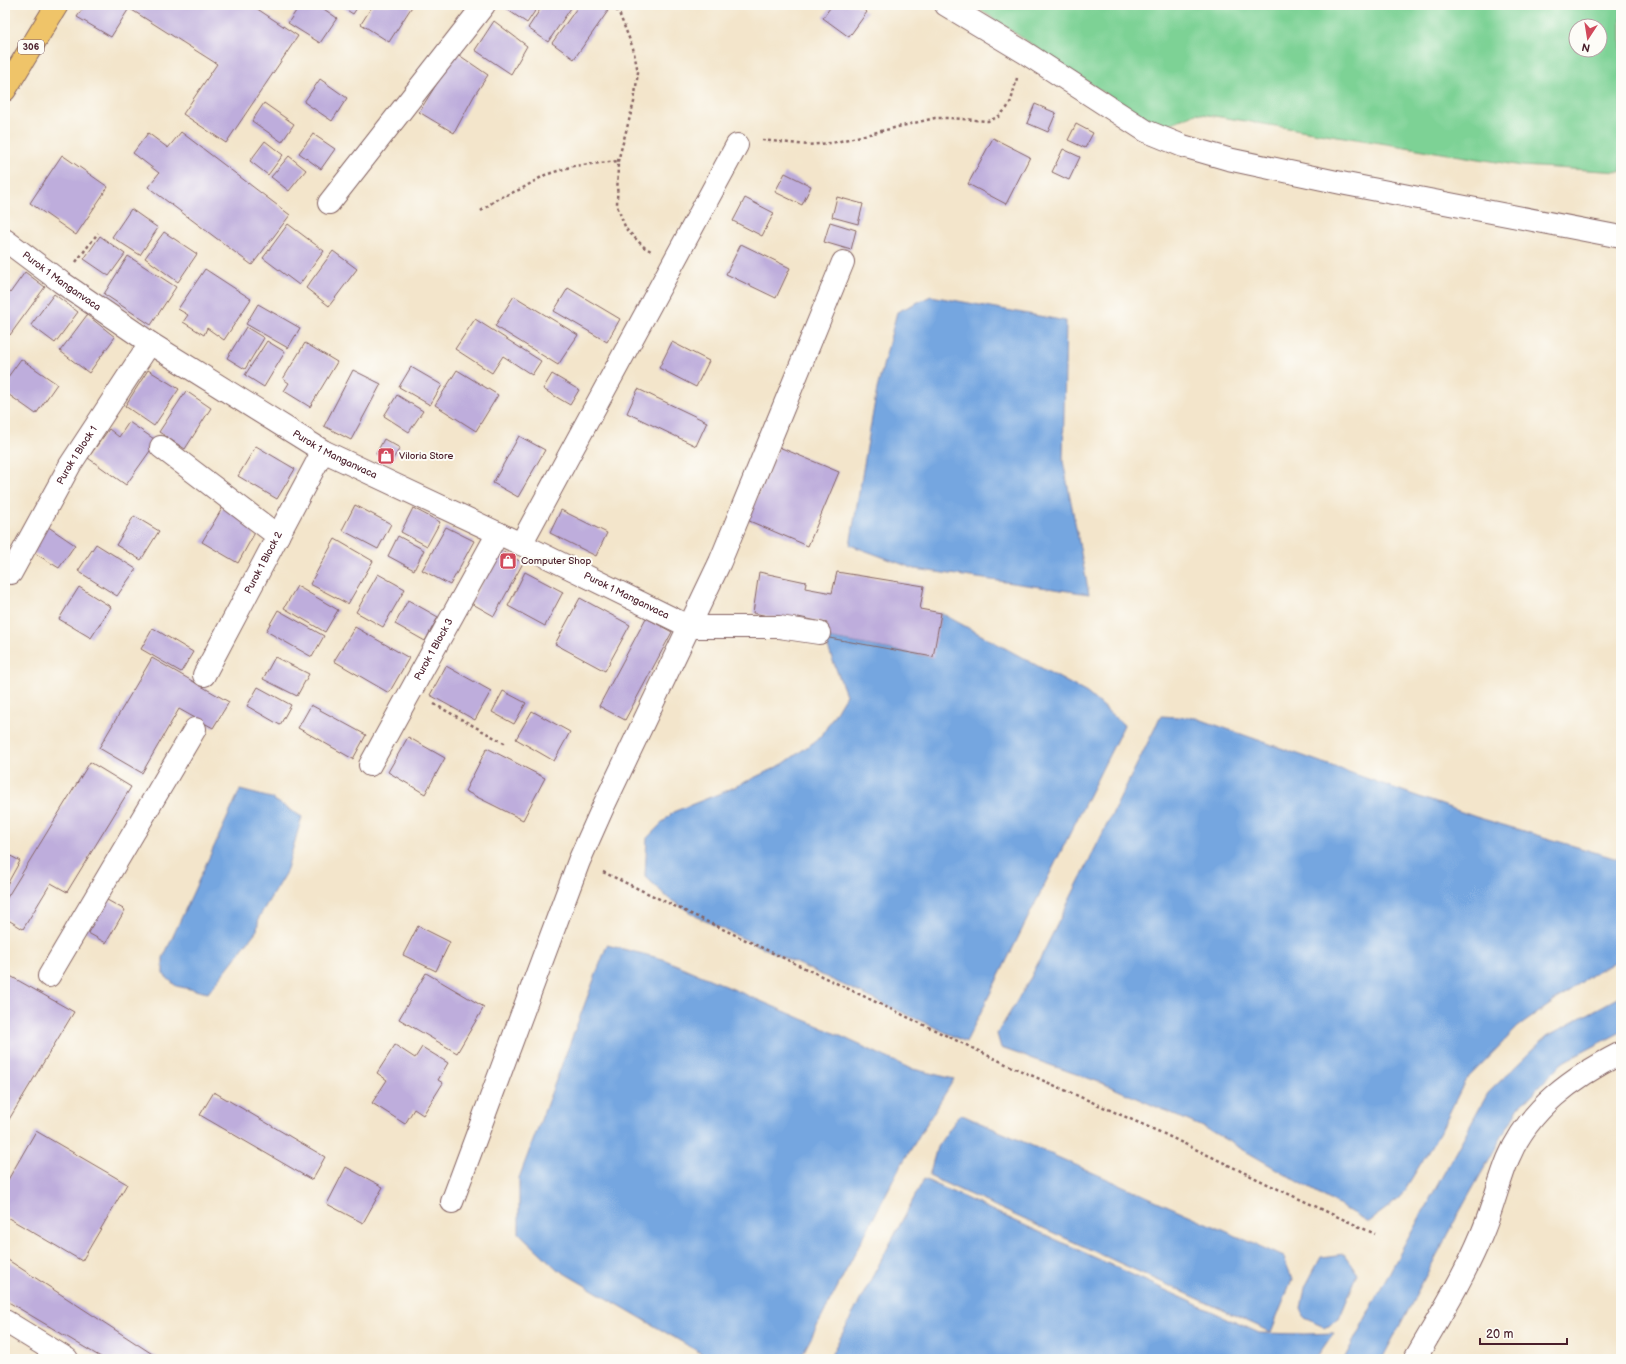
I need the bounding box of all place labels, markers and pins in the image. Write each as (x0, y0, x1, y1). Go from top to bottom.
shop icon: Viloria Store (376, 446, 396, 466)
place label: Viloria Store (399, 450, 453, 462)
shop icon: Computer Shop (498, 551, 518, 571)
place label: Computer Shop (521, 555, 591, 567)

